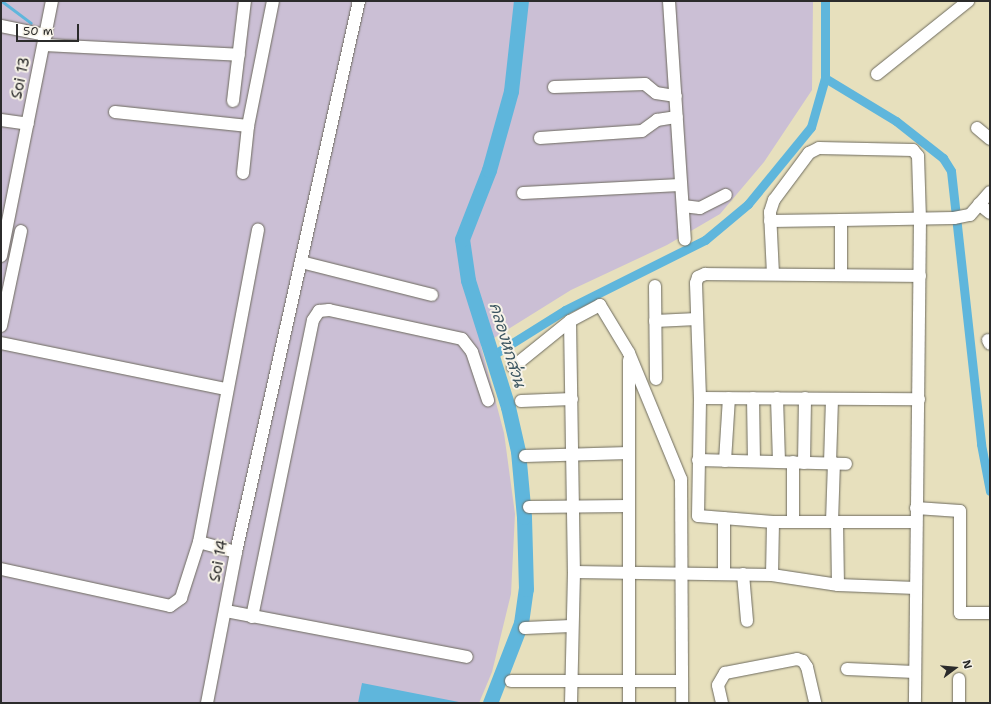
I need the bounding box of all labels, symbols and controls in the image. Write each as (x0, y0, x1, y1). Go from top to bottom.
scale bar (18, 16, 81, 42)
text: 50 m (23, 23, 53, 39)
street label: Soi 13 (8, 55, 34, 101)
water label: คลองหกส่วน (485, 300, 529, 390)
street label: Soi 14 (206, 538, 232, 584)
north arrow (935, 648, 975, 688)
text: N (959, 658, 975, 671)

